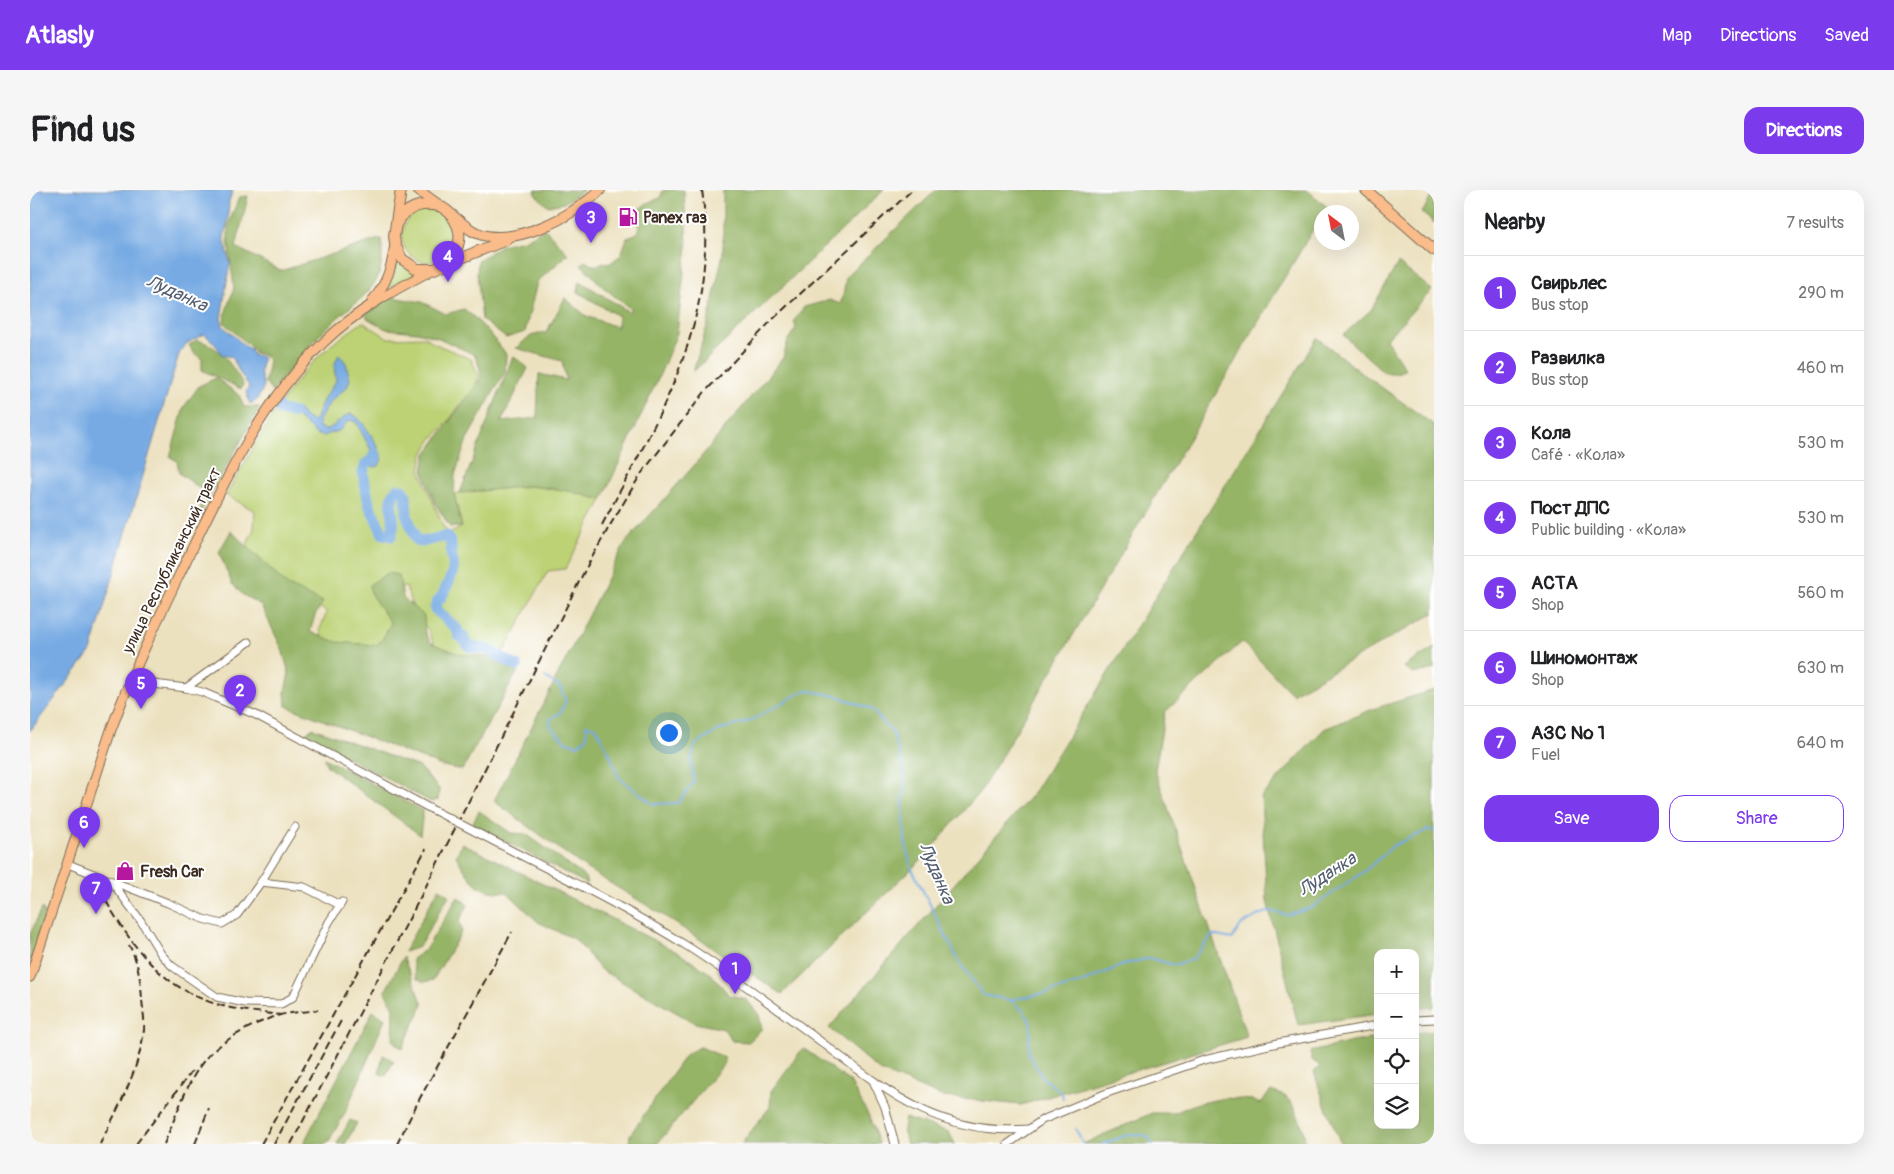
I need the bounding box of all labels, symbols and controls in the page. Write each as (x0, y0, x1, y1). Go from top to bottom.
text: Atlasly (25, 21, 94, 50)
text: Map (1662, 24, 1692, 47)
text: Directions (1720, 24, 1796, 47)
text: Saved (1824, 24, 1869, 47)
button: Directions (1744, 107, 1864, 154)
text: Find us (30, 108, 135, 152)
pin: 3 (575, 202, 607, 243)
north arrow (1314, 205, 1359, 250)
fuel station icon: Panex газ (617, 206, 639, 228)
place label: Panex газ (643, 208, 707, 228)
text: Nearby (1484, 209, 1545, 236)
text: 7 results (1786, 213, 1844, 233)
pin: 4 (432, 241, 464, 282)
water label: Луданка (143, 270, 212, 318)
text: Свирьлес (1531, 271, 1607, 295)
text: 1 (1497, 283, 1503, 303)
text: 290 m (1798, 283, 1844, 303)
text: Bus stop (1531, 295, 1589, 315)
text: Развилка (1531, 346, 1605, 370)
text: 2 (1496, 358, 1504, 378)
text: 460 m (1797, 358, 1844, 378)
text: Bus stop (1531, 370, 1589, 390)
text: Кола (1531, 421, 1571, 445)
text: 3 (1496, 433, 1504, 453)
text: 530 m (1798, 433, 1844, 453)
text: Café · «Кола» (1531, 445, 1625, 465)
street label: улица Республиканский тракт (118, 464, 226, 658)
text: Пост ДПС (1531, 496, 1610, 520)
text: 4 (1495, 508, 1505, 528)
text: 530 m (1798, 508, 1844, 528)
text: Public building · «Кола» (1531, 520, 1686, 540)
text: АСТА (1531, 571, 1578, 595)
text: 5 (1496, 583, 1504, 603)
text: 560 m (1797, 583, 1844, 603)
text: Shop (1531, 595, 1564, 615)
text: Шиномонтаж (1531, 646, 1637, 670)
text: 6 (1495, 658, 1505, 678)
text: 630 m (1797, 658, 1844, 678)
pin: 5 (125, 668, 157, 709)
text: Shop (1531, 670, 1564, 690)
pin: 2 (224, 675, 256, 716)
your location (656, 720, 682, 746)
text: АЗС № 1 (1531, 721, 1605, 745)
text: 7 (1496, 733, 1504, 753)
text: 640 m (1797, 733, 1844, 753)
text: Fuel (1531, 745, 1560, 765)
button: Save (1484, 795, 1659, 842)
button: Share (1669, 795, 1844, 842)
pin: 6 (68, 807, 100, 848)
water label: Луданка (913, 839, 960, 909)
water label: Луданка (1294, 846, 1362, 902)
shop icon: Fresh Car (114, 860, 136, 882)
place label: Fresh Car (140, 862, 204, 882)
pin: 7 (80, 873, 112, 914)
map controls (1374, 949, 1419, 1129)
button: + (1374, 949, 1419, 994)
pin: 1 (719, 953, 751, 994)
button: − (1374, 994, 1419, 1039)
button: locate (1374, 1039, 1419, 1084)
button: layers (1374, 1084, 1419, 1129)

